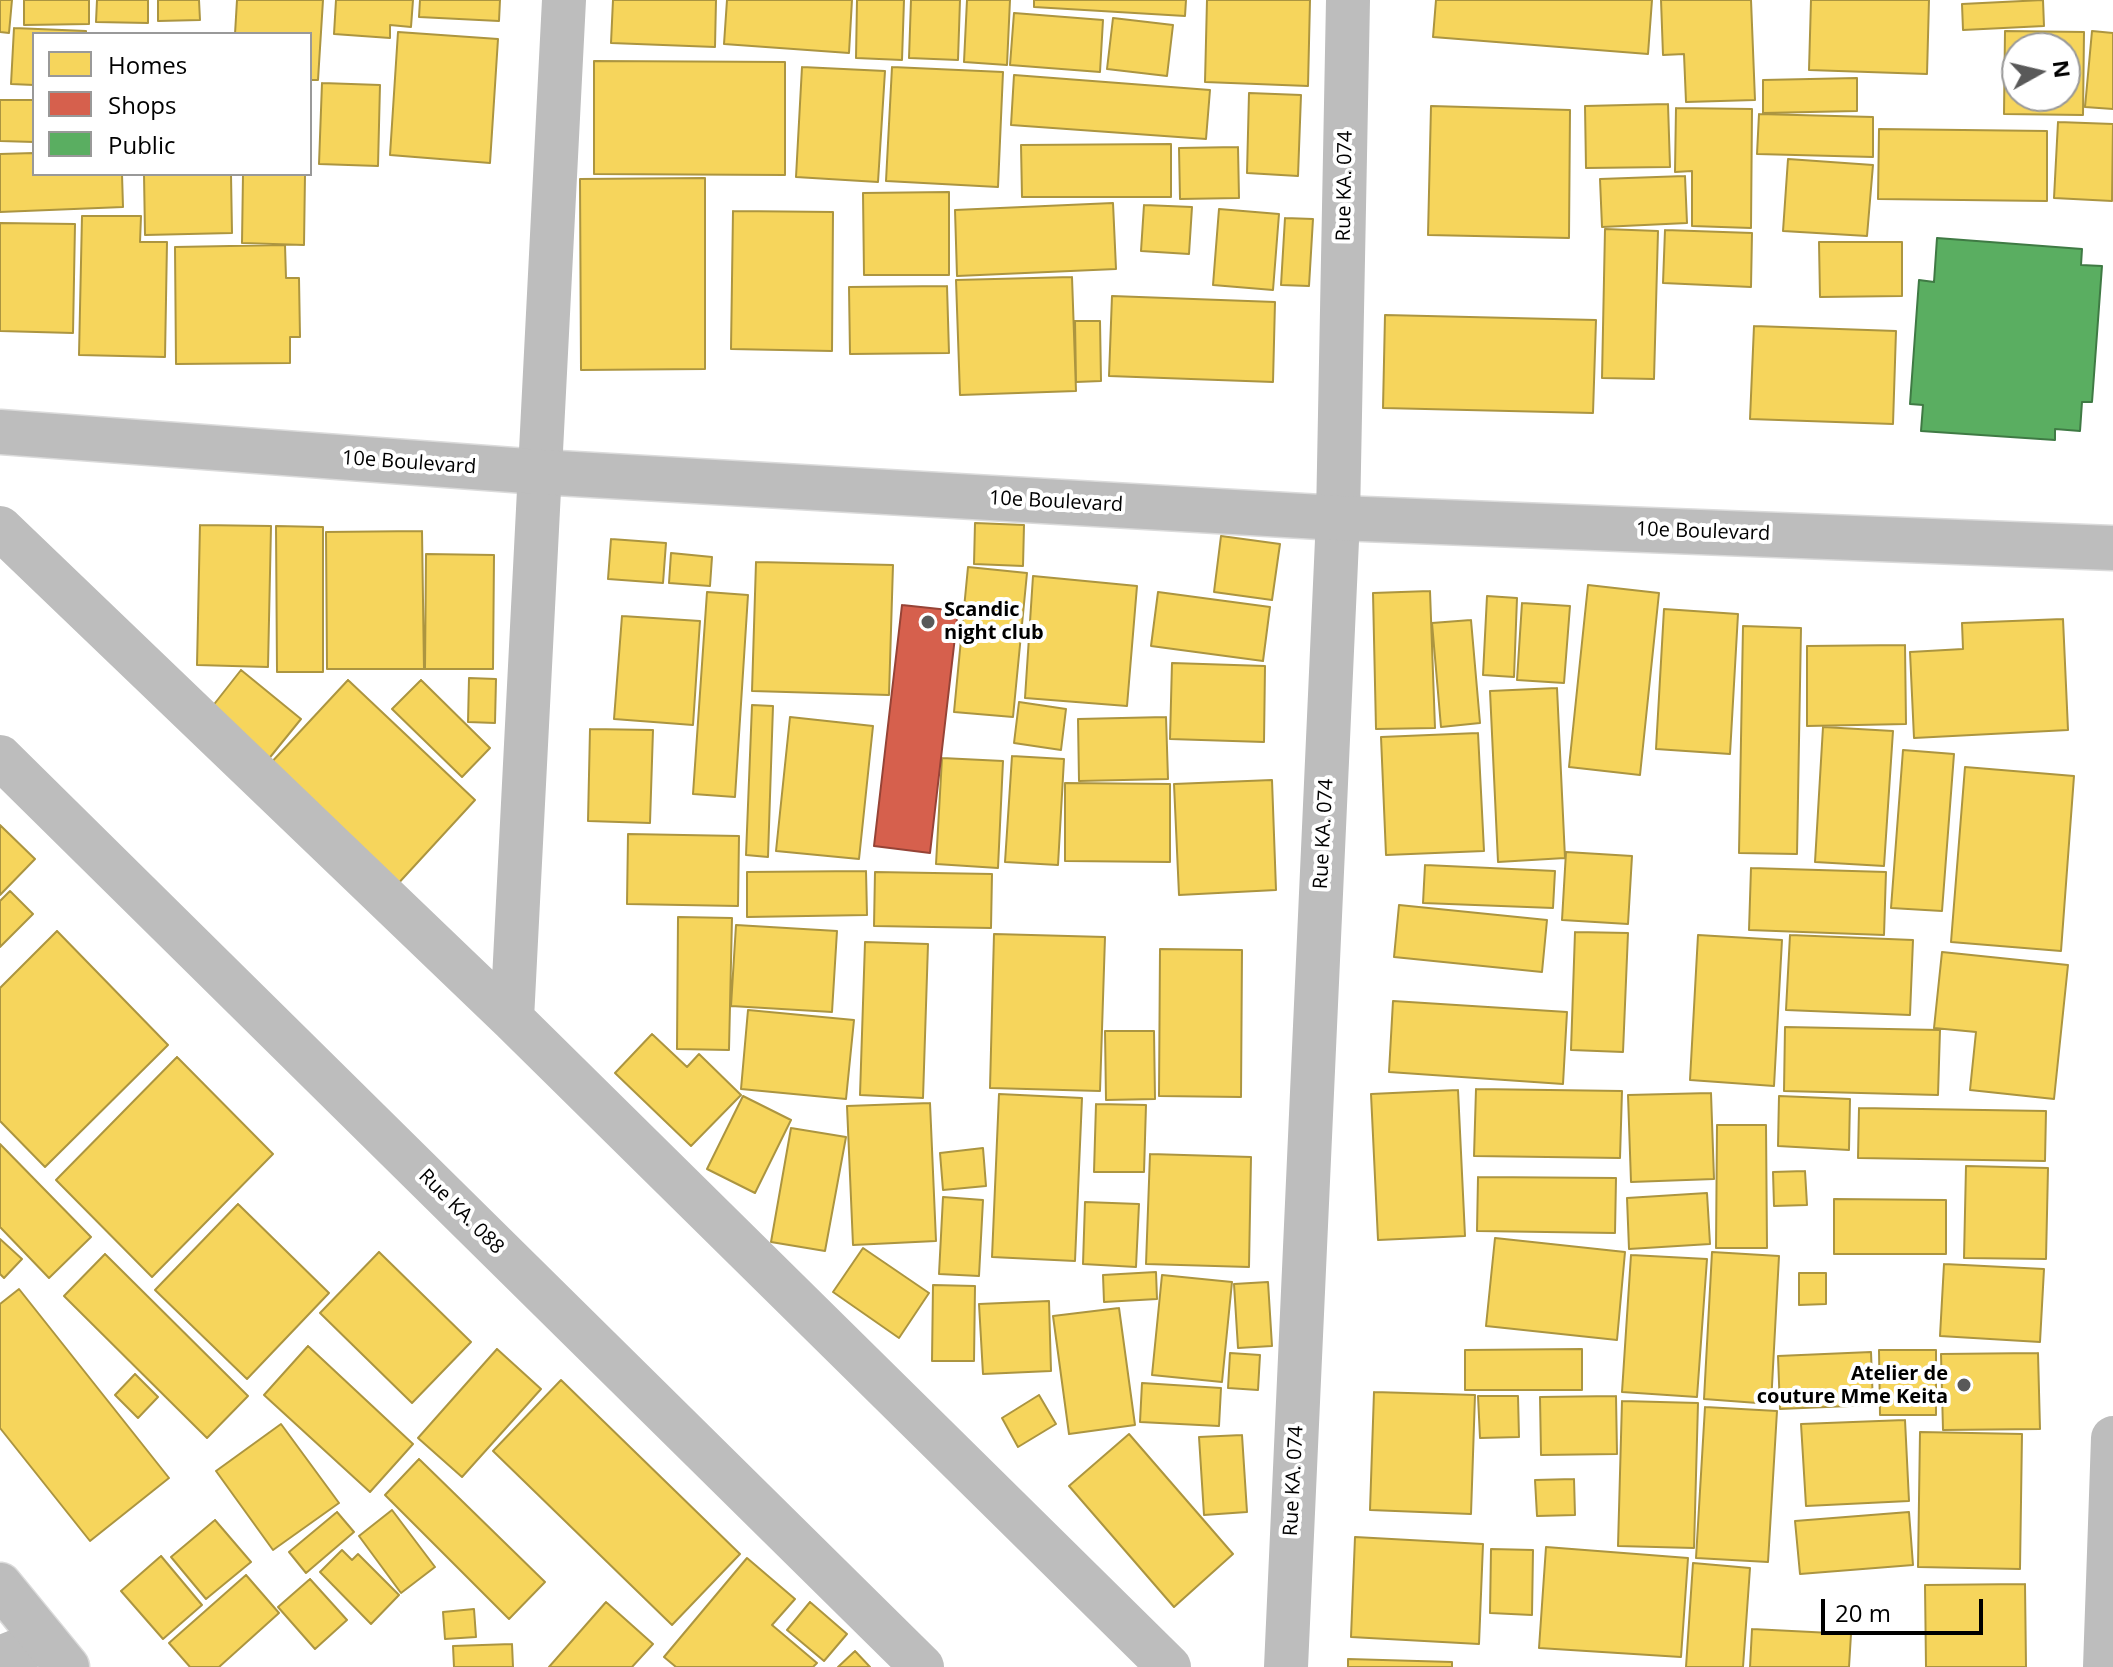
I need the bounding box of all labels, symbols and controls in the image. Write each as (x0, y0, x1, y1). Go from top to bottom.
legend (32, 32, 312, 176)
north arrow (2001, 32, 2081, 112)
text: Homes (108, 48, 187, 81)
text: N (2047, 58, 2079, 80)
text: Shops (108, 88, 176, 121)
text: Public (108, 128, 175, 161)
street label: Rue KA. 074 (1332, 130, 1358, 242)
street label: 10e Boulevard (341, 446, 477, 480)
street label: 10e Boulevard (988, 487, 1124, 517)
street label: 10e Boulevard (1635, 518, 1771, 546)
place label: Scandic night club (944, 598, 1044, 645)
marker: Scandic night club (919, 613, 937, 631)
street label: Rue KA. 074 (1309, 778, 1339, 890)
street label: Rue KA. 088 (413, 1164, 509, 1260)
place label: Atelier de couture Mme Keita (1757, 1362, 1948, 1409)
marker: Atelier de couture Mme Keita (1955, 1376, 1973, 1394)
street label: Rue KA. 074 (1279, 1425, 1309, 1537)
scale bar (1825, 1583, 1987, 1633)
text: 20 m (1835, 1596, 1891, 1629)

